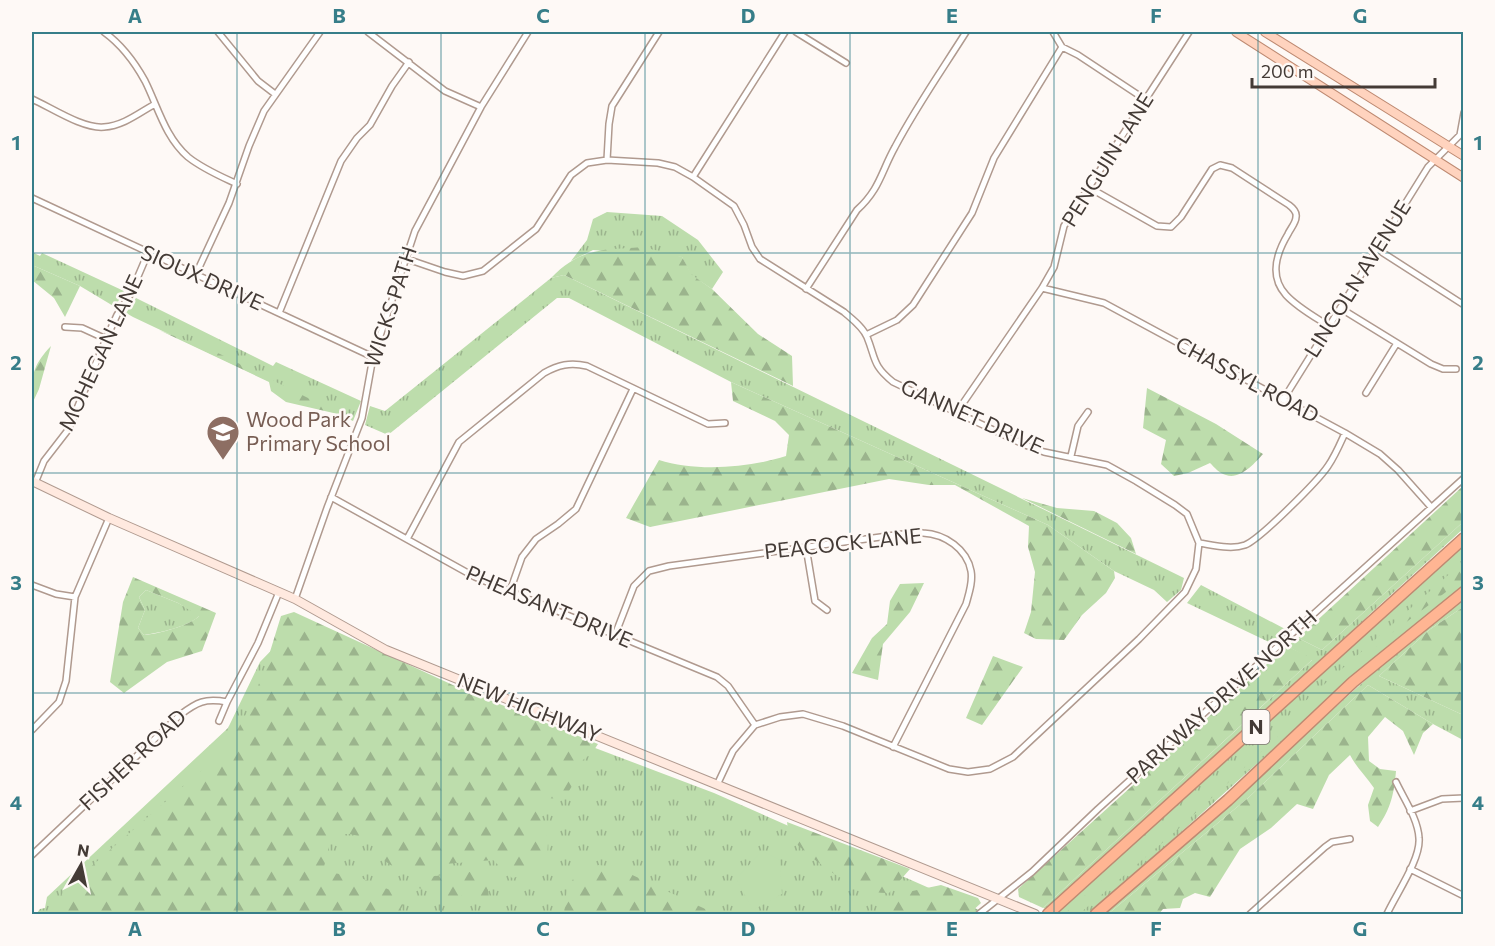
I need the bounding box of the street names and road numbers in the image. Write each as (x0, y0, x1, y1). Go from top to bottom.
street label: PENGUIN LANE (1056, 88, 1158, 231)
street label: LINCOLN AVENUE (1298, 195, 1415, 361)
street label: SIOUX DRIVE (138, 239, 268, 315)
street label: WICKS PATH (358, 243, 421, 370)
street label: MOHEGAN LANE (52, 270, 147, 435)
street label: CHASSYL ROAD (1172, 330, 1324, 427)
street label: GANNET DRIVE (897, 373, 1048, 458)
street label: PEACOCK LANE (763, 522, 923, 563)
street label: PHEASANT DRIVE (463, 559, 637, 652)
street label: PARKWAY DRIVE NORTH (1122, 605, 1322, 789)
street label: NEW HIGHWAY (454, 666, 605, 747)
street label: FISHER ROAD (73, 703, 191, 815)
road number: N (1242, 710, 1270, 744)

